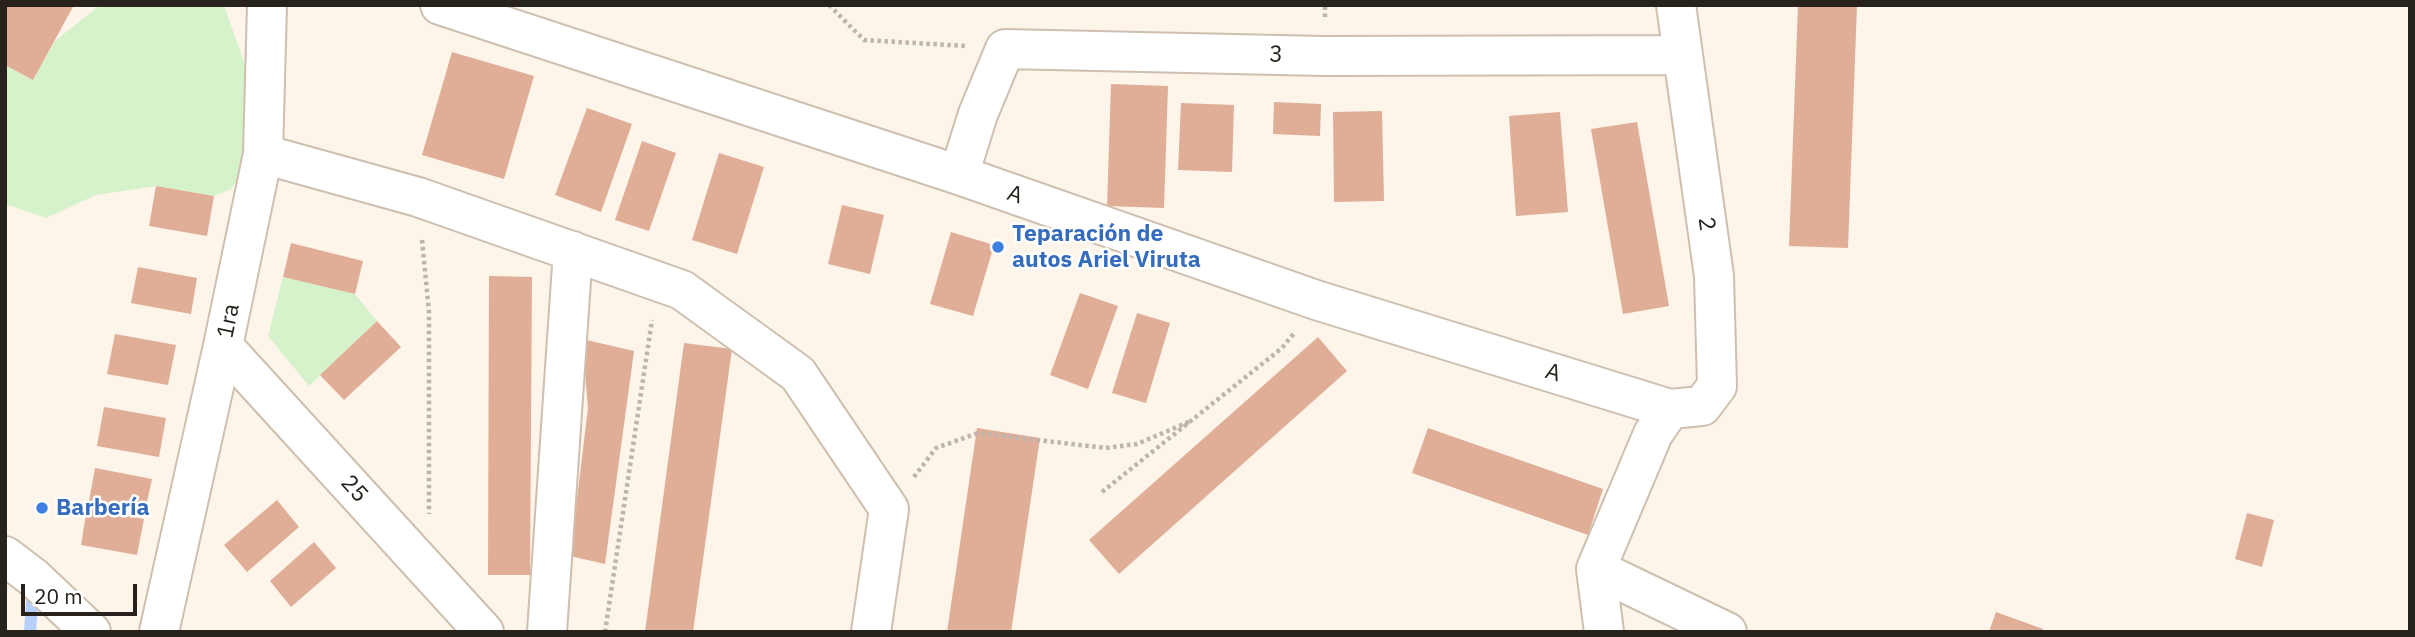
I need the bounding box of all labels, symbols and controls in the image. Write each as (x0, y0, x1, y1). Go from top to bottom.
street label: 3 (1269, 41, 1283, 69)
street label: A (1004, 180, 1026, 210)
street label: 2 (1691, 215, 1721, 233)
place label: Teparación de autos Ariel Viruta (1012, 220, 1201, 274)
marker: Teparación de autos Ariel Viruta (990, 239, 1006, 255)
street label: 1ra (212, 301, 246, 341)
street label: A (1542, 358, 1564, 388)
street label: 25 (335, 470, 373, 508)
place label: Barbería (56, 494, 150, 522)
marker: Barbería (34, 500, 50, 516)
scale bar (24, 570, 140, 614)
text: 20 m (34, 582, 83, 610)

